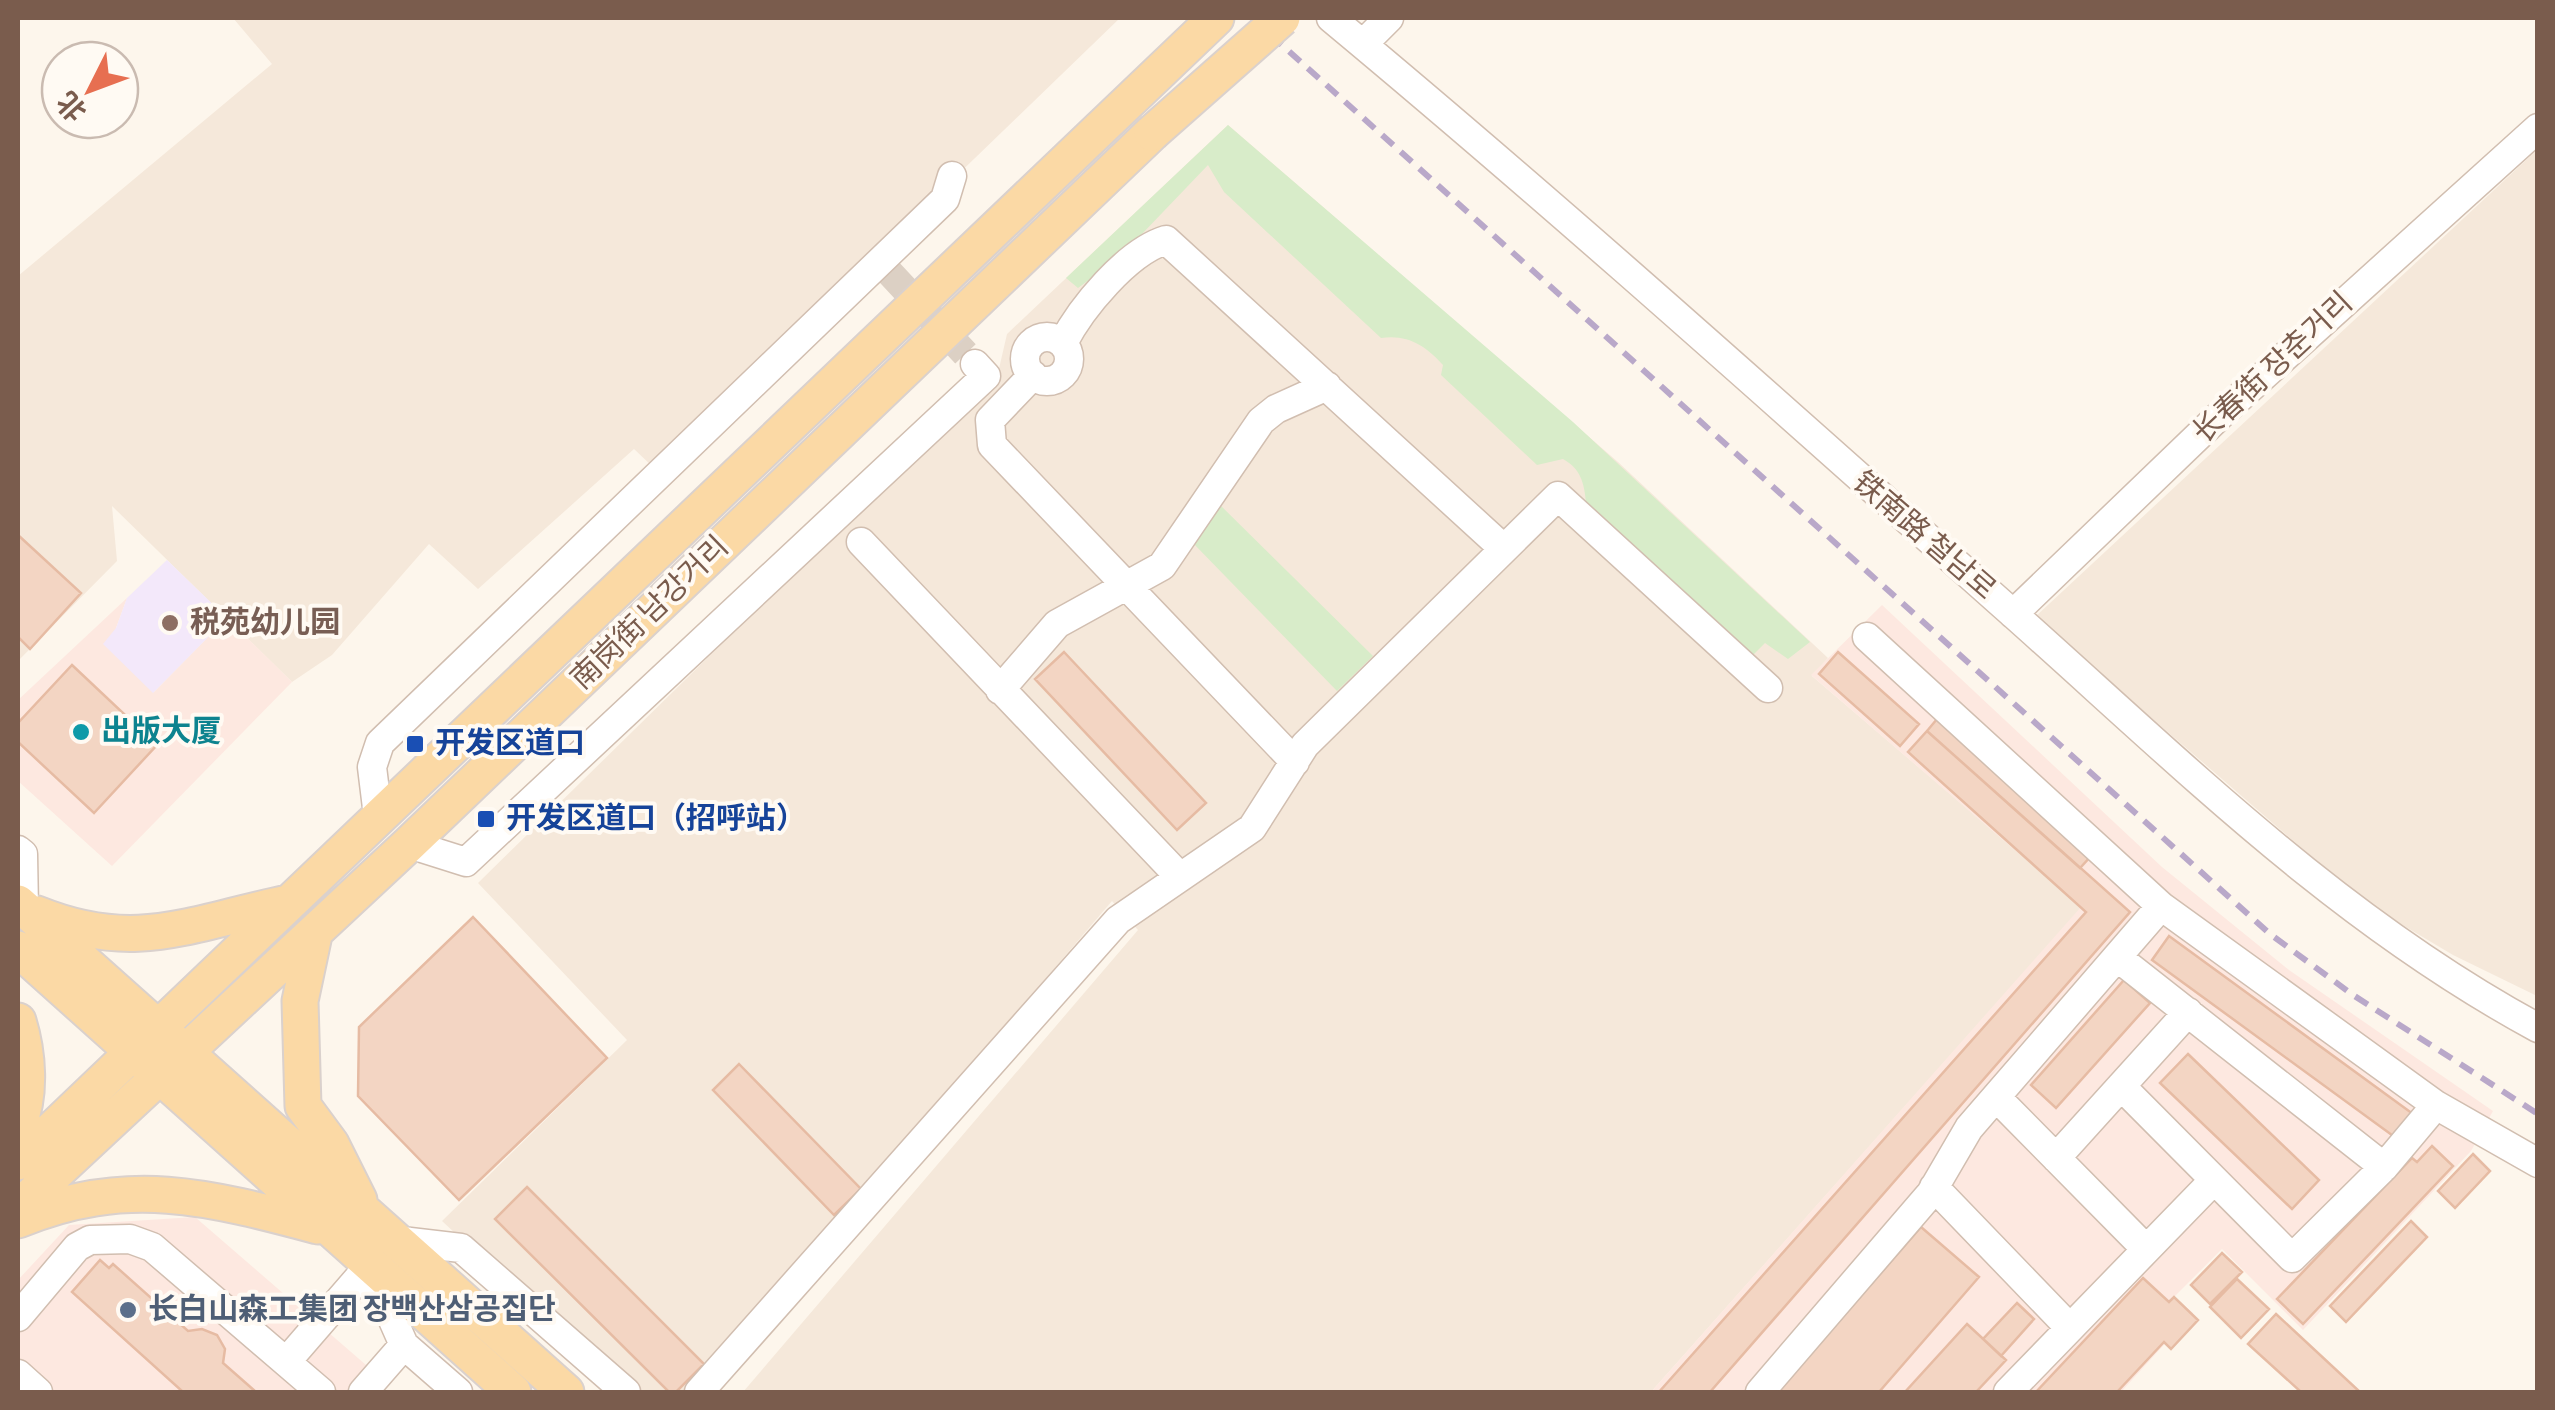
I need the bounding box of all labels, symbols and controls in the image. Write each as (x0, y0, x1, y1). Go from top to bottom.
north arrow (40, 40, 140, 140)
text: 北 (51, 84, 94, 127)
street label: 长春街 장춘거리 (2186, 285, 2360, 451)
street label: 铁南路 철남로 (1845, 464, 2003, 608)
street label: 南岗街 남강거리 (564, 529, 736, 697)
place label: 税苑幼儿园 (190, 605, 340, 641)
marker: 税苑幼儿园 (159, 612, 181, 634)
place label: 出版大厦 (101, 714, 221, 750)
marker: 出版大厦 (70, 721, 92, 743)
place label: 开发区道口 (435, 726, 585, 762)
marker: 开发区道口 (404, 733, 426, 755)
place label: 开发区道口（招呼站） (506, 801, 806, 837)
marker: 开发区道口（招呼站） (475, 808, 497, 830)
place label: 长白山森工集团 장백산삼공집단 (148, 1292, 556, 1328)
marker: 长白山森工集团 장백산삼공집단 (117, 1299, 139, 1321)

